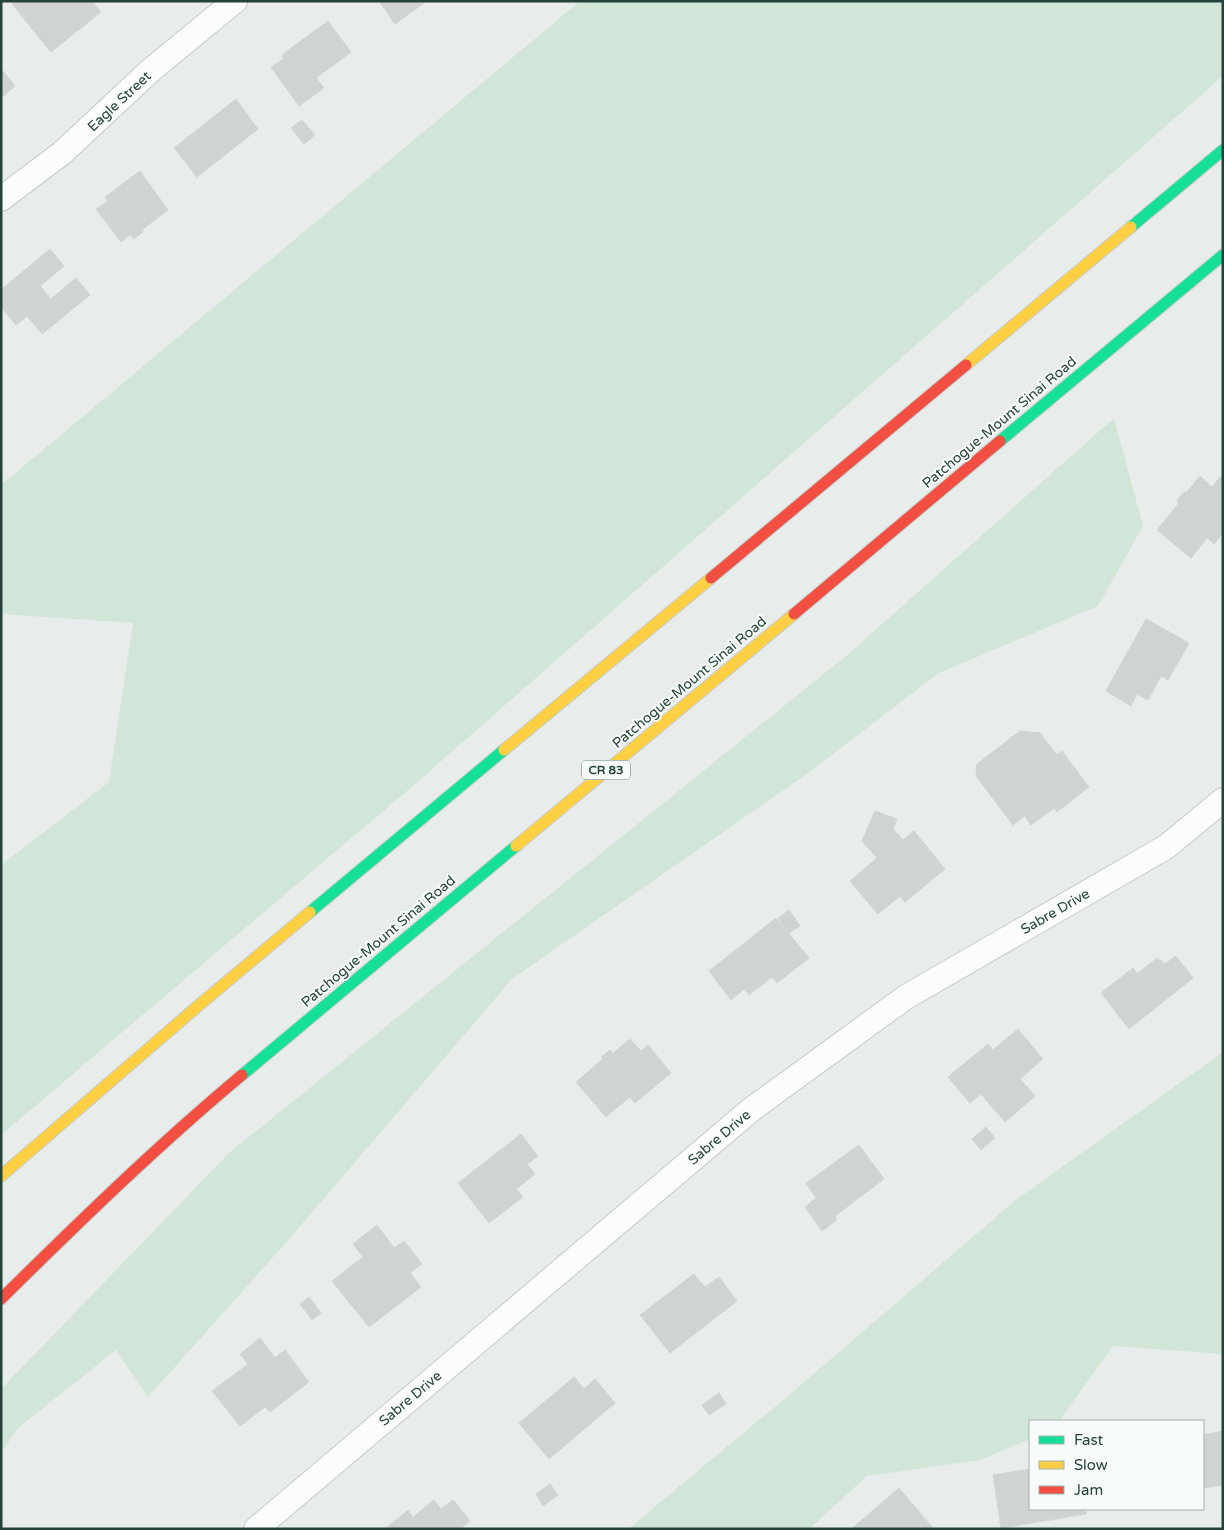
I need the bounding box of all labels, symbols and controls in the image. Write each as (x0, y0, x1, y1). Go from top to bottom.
street label: Eagle Street (84, 67, 155, 135)
street label: Patchogue-Mount Sinai Road (919, 353, 1080, 492)
street label: Patchogue-Mount Sinai Road (609, 613, 770, 752)
road number: CR 83 (582, 760, 630, 780)
street label: Patchogue-Mount Sinai Road (298, 872, 459, 1011)
street label: Sabre Drive (1018, 885, 1093, 938)
street label: Sabre Drive (685, 1106, 754, 1168)
street label: Sabre Drive (376, 1367, 445, 1429)
legend (1029, 1420, 1204, 1510)
text: Fast (1074, 1431, 1104, 1449)
text: Slow (1074, 1456, 1108, 1474)
text: Jam (1074, 1481, 1103, 1499)

